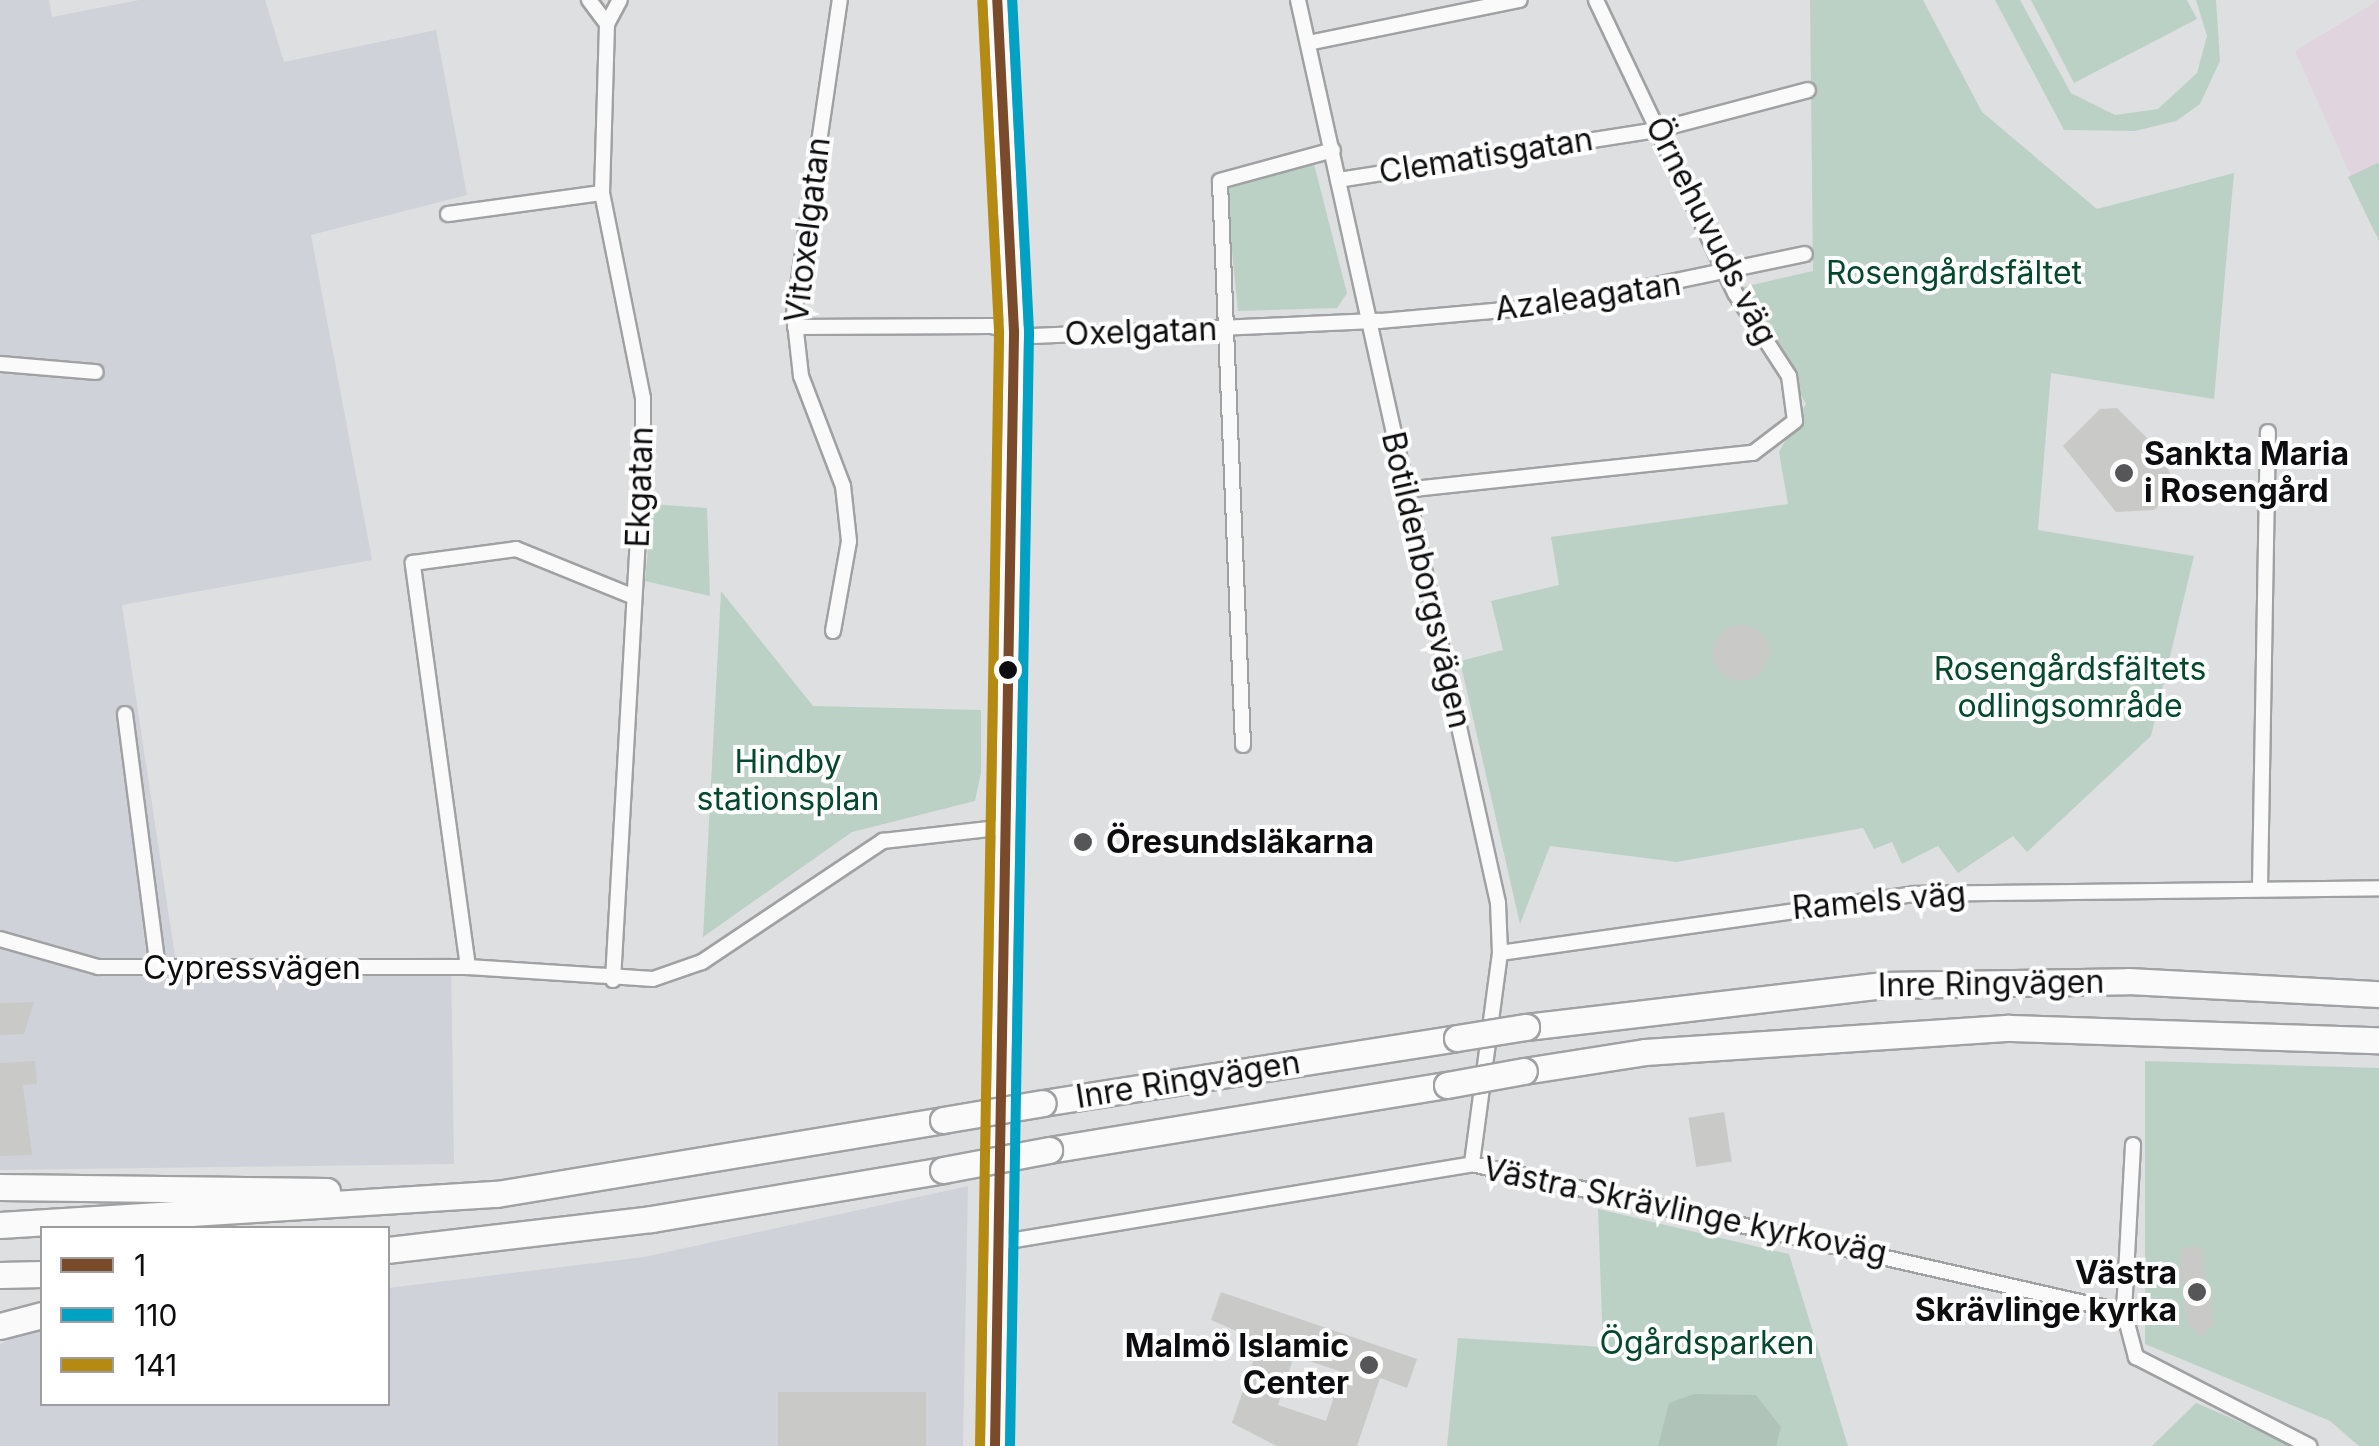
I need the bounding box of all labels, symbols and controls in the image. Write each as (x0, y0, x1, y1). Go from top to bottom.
street label: Örnehuvuds väg (1637, 111, 1785, 351)
street label: Clematisgatan (1376, 120, 1596, 192)
street label: Vitoxelgatan (778, 135, 838, 325)
park label: Rosengårdsfältet (1826, 254, 2082, 292)
street label: Azaleagatan (1492, 265, 1684, 329)
street label: Oxelgatan (1064, 310, 1218, 354)
street label: Ekgatan (619, 426, 661, 548)
street label: Botildenborgsvägen (1373, 428, 1479, 732)
place label: Sankta Maria i Rosengård (2144, 436, 2349, 511)
marker: Sankta Maria i Rosengård (2113, 462, 2135, 484)
park label: Rosengårdsfältets odlingsområde (1934, 651, 2206, 726)
unlabelled marker (998, 660, 1018, 680)
park label: Hindby stationsplan (697, 744, 879, 819)
place label: Öresundsläkarna (1106, 823, 1374, 861)
marker: Öresundsläkarna (1070, 829, 1096, 855)
street label: Ramels väg (1791, 874, 1967, 928)
street label: Cypressvägen (143, 949, 361, 987)
street label: Inre Ringvägen (1877, 963, 2105, 1005)
street label: Inre Ringvägen (1073, 1043, 1303, 1117)
street label: Västra Skrävlinge kyrkoväg (1480, 1149, 1890, 1273)
legend (40, 1226, 390, 1406)
text: 1 (134, 1247, 146, 1283)
place label: Västra Skrävlinge kyrka (1915, 1255, 2177, 1330)
marker: Västra Skrävlinge kyrka (2186, 1281, 2208, 1303)
text: 110 (134, 1297, 177, 1333)
park label: Ögårdsparken (1600, 1324, 1814, 1362)
place label: Malmö Islamic Center (1125, 1328, 1349, 1403)
text: 141 (134, 1347, 177, 1383)
marker: Malmö Islamic Center (1358, 1354, 1380, 1376)

